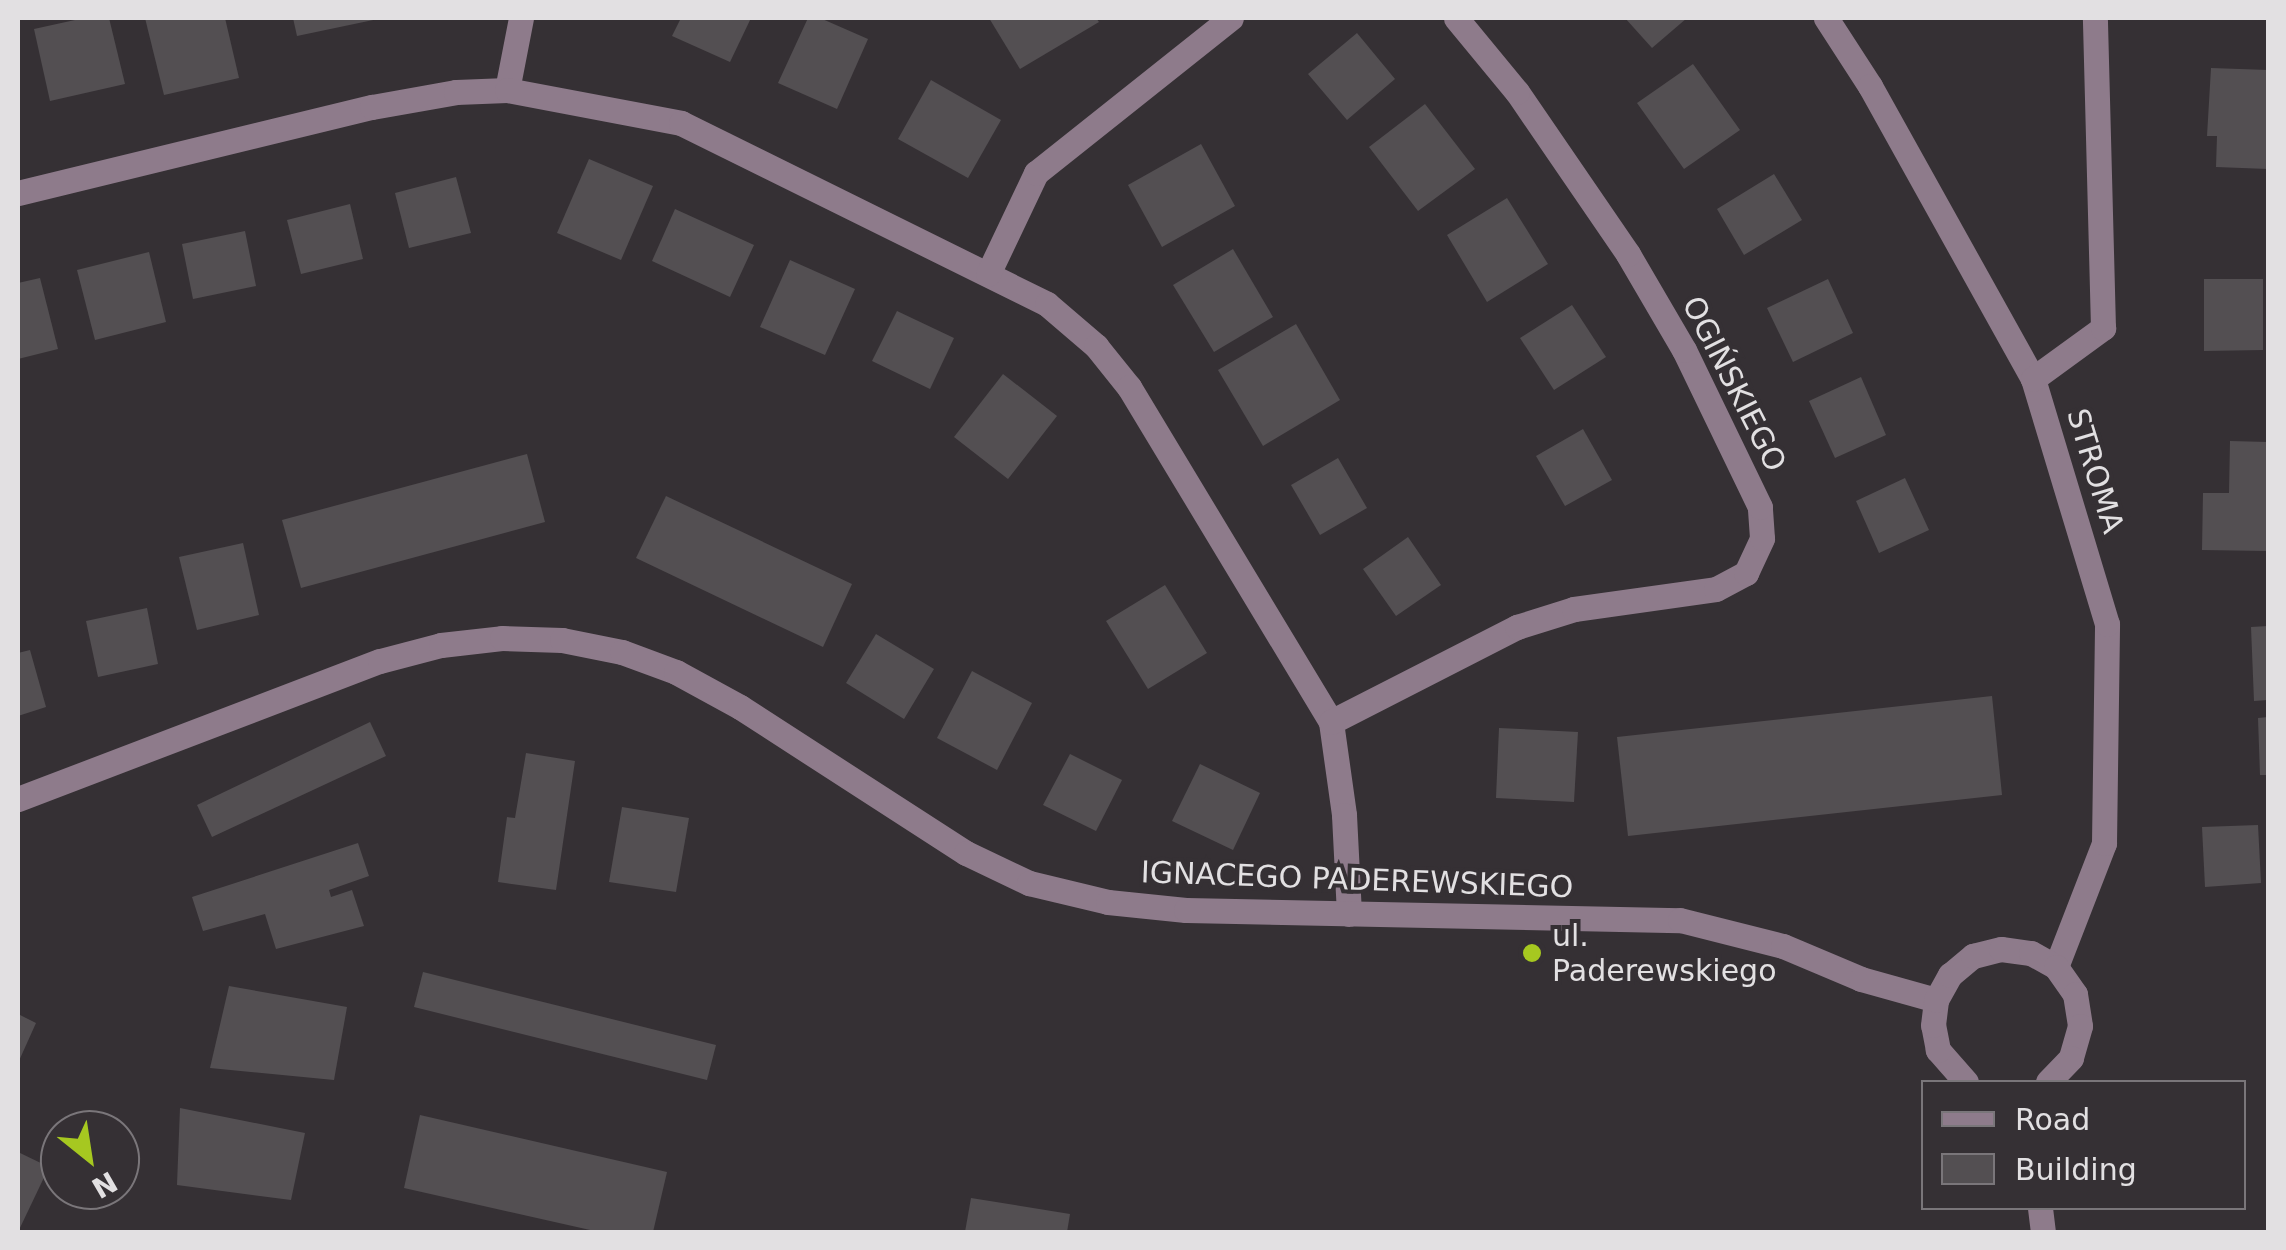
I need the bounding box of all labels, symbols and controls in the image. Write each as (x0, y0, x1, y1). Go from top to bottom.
street label: OGIŃSKIEGO (1674, 291, 1794, 477)
street label: STROMA (2059, 404, 2131, 538)
street label: IGNACEGO PADEREWSKIEGO (1140, 854, 1574, 906)
place label: ul. Paderewskiego (1552, 918, 1776, 988)
marker: ul. Paderewskiego (1521, 942, 1543, 964)
legend (1921, 1080, 2246, 1210)
text: Road (2015, 1102, 2090, 1137)
north arrow (40, 1110, 140, 1210)
text: Building (2015, 1152, 2137, 1187)
text: N (86, 1165, 123, 1205)

